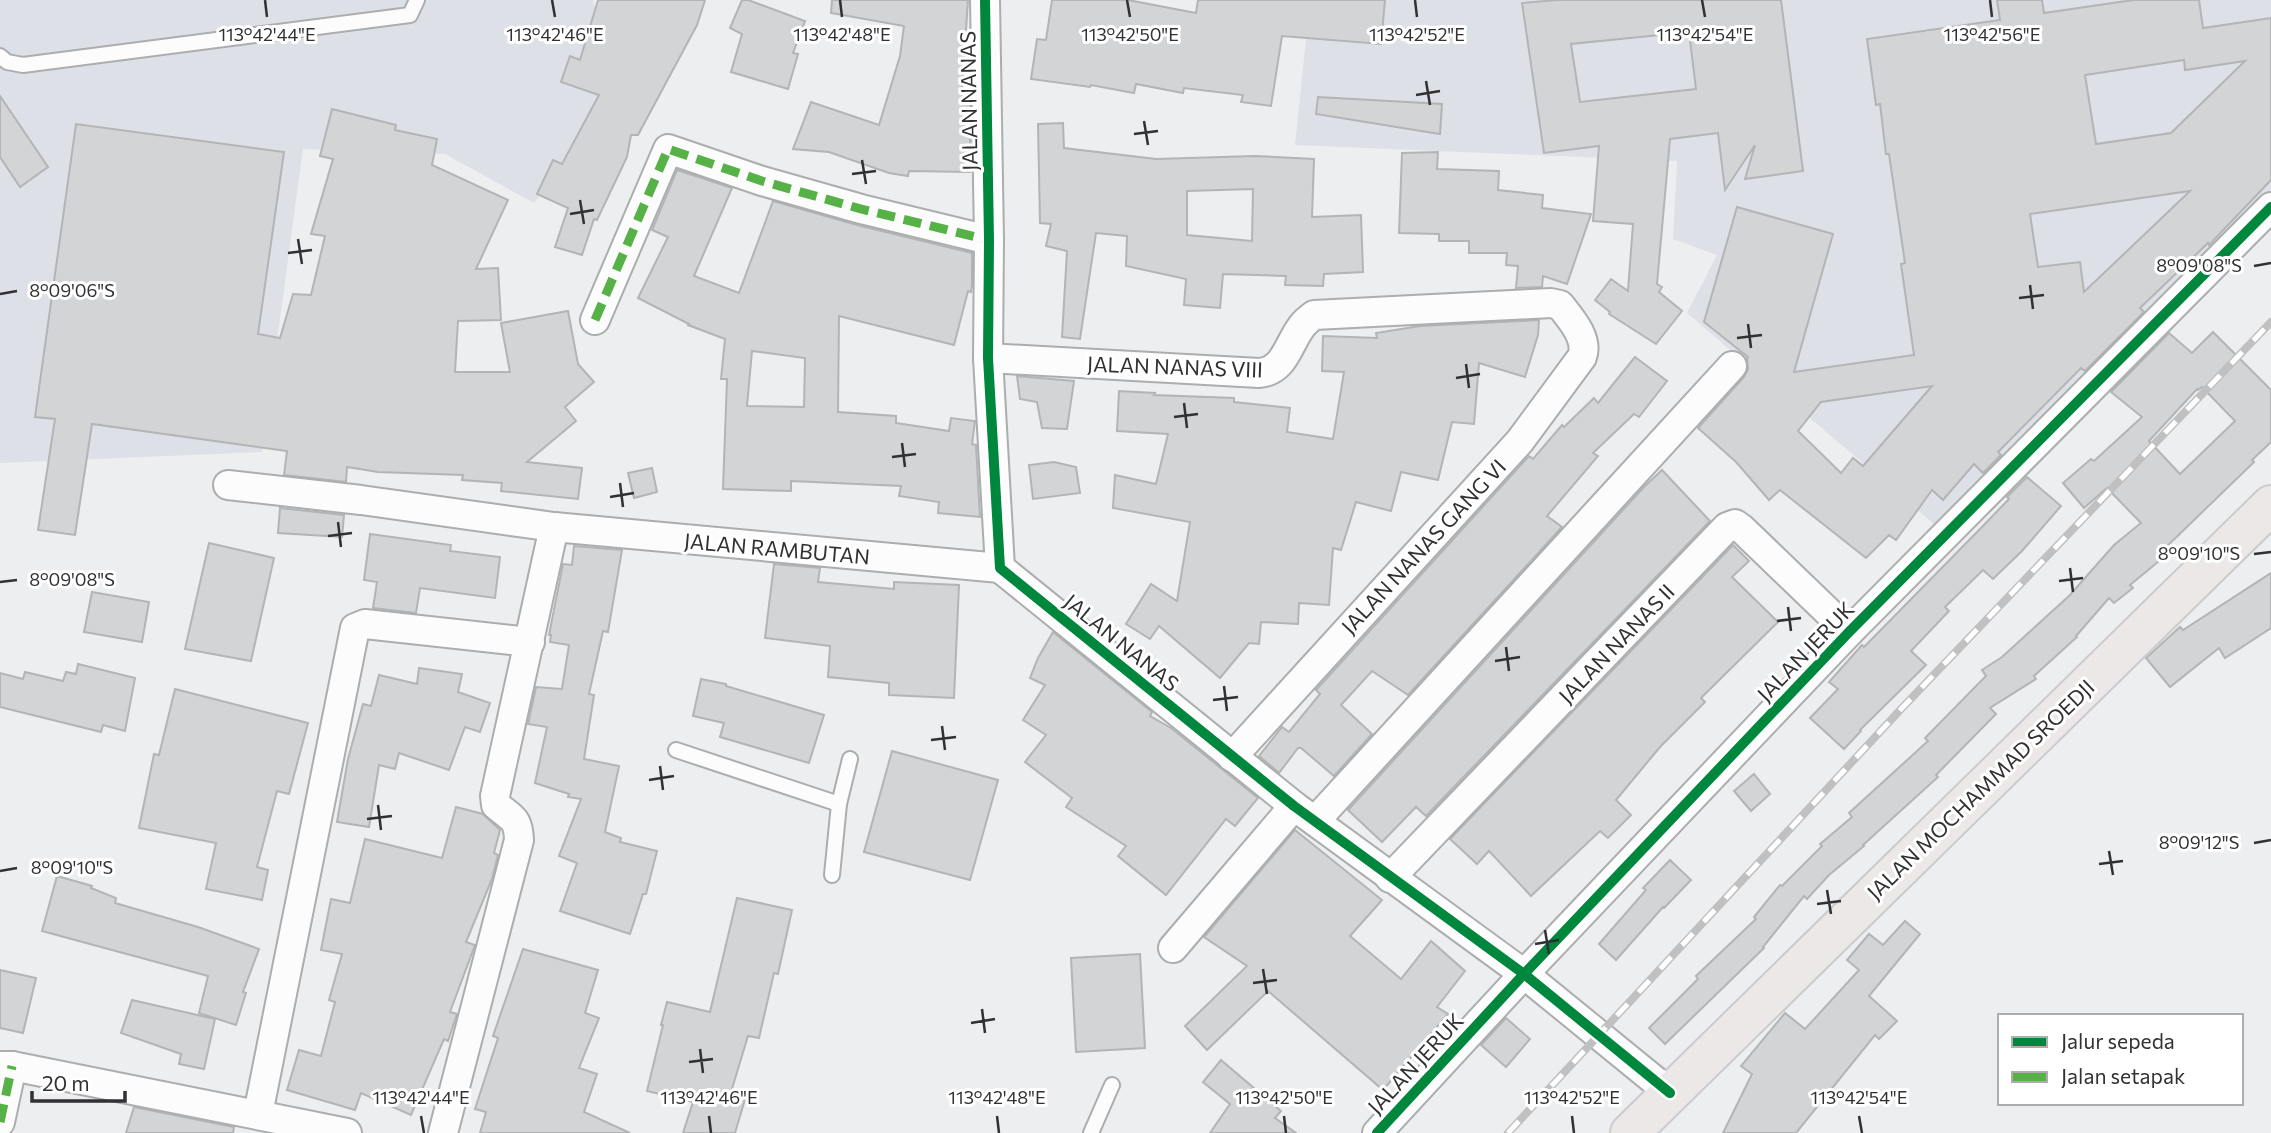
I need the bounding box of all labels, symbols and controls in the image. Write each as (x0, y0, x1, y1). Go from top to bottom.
text: 113°42'44"E (218, 23, 316, 45)
text: 113°42'46"E (506, 23, 604, 45)
text: 113°42'48"E (793, 23, 891, 45)
text: 113°42'50"E (1081, 23, 1179, 45)
text: 113°42'52"E (1369, 23, 1465, 45)
text: 113°42'54"E (1657, 23, 1753, 45)
text: 113°42'56"E (1944, 23, 2040, 45)
street label: JALAN NANAS (954, 31, 982, 171)
text: 8°09'08"S (2156, 254, 2242, 276)
text: 8°09'06"S (29, 279, 115, 301)
street label: JALAN NANAS VIII (1087, 350, 1263, 382)
street label: JALAN NANAS GANG VI (1336, 454, 1510, 638)
street label: JALAN RAMBUTAN (683, 527, 871, 569)
text: 8°09'10"S (2158, 542, 2240, 564)
text: 8°09'08"S (29, 568, 115, 590)
street label: JALAN NANAS II (1553, 578, 1679, 708)
street label: JALAN NANAS (1060, 588, 1184, 696)
street label: JALAN JERUK (1751, 596, 1859, 706)
street label: JALAN MOCHAMMAD SROEDJI (1861, 674, 2099, 904)
text: 8°09'12"S (2159, 831, 2239, 853)
text: 8°09'10"S (31, 856, 113, 878)
street label: JALAN JERUK (1362, 1007, 1468, 1119)
legend (1998, 1014, 2243, 1105)
text: Jalur sepeda (2061, 1028, 2175, 1053)
scale bar (32, 1060, 124, 1104)
text: Jalan setapak (2061, 1063, 2185, 1088)
text: 20 m (42, 1070, 90, 1095)
text: 113°42'44"E (372, 1086, 470, 1108)
text: 113°42'46"E (660, 1086, 758, 1108)
text: 113°42'48"E (948, 1086, 1046, 1108)
text: 113°42'50"E (1235, 1086, 1333, 1108)
text: 113°42'52"E (1524, 1086, 1620, 1108)
text: 113°42'54"E (1811, 1086, 1907, 1108)

